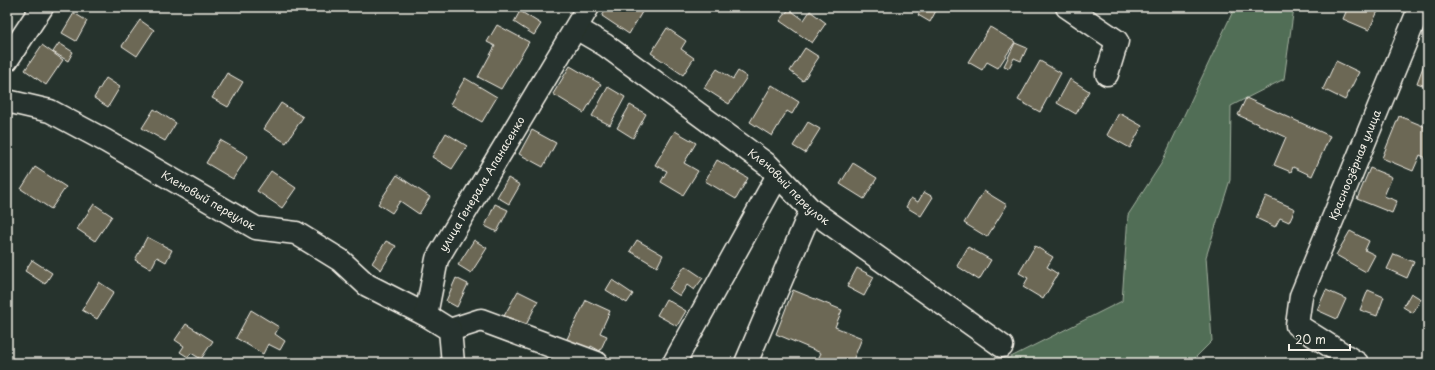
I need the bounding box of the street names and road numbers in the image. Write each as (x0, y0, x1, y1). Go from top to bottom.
street label: Красноозёрная улица (1324, 107, 1385, 223)
street label: улица Генерала Апанасенко (434, 113, 529, 255)
street label: Кленовый переулок (744, 144, 834, 229)
street label: Кленовый переулок (158, 166, 259, 234)

